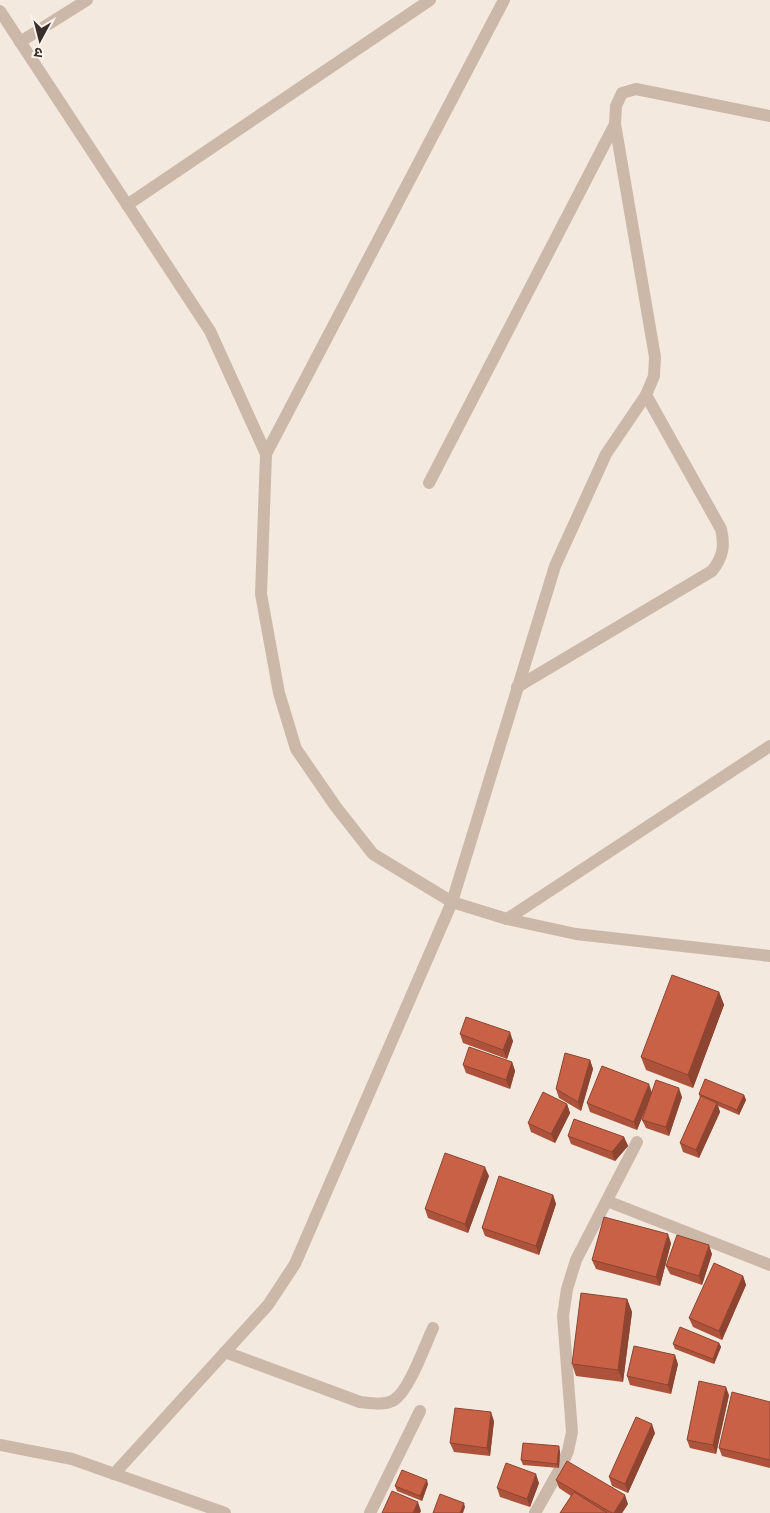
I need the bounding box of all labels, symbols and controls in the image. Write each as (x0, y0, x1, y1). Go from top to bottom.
north arrow (15, 15, 65, 65)
text: उ (32, 44, 43, 62)

